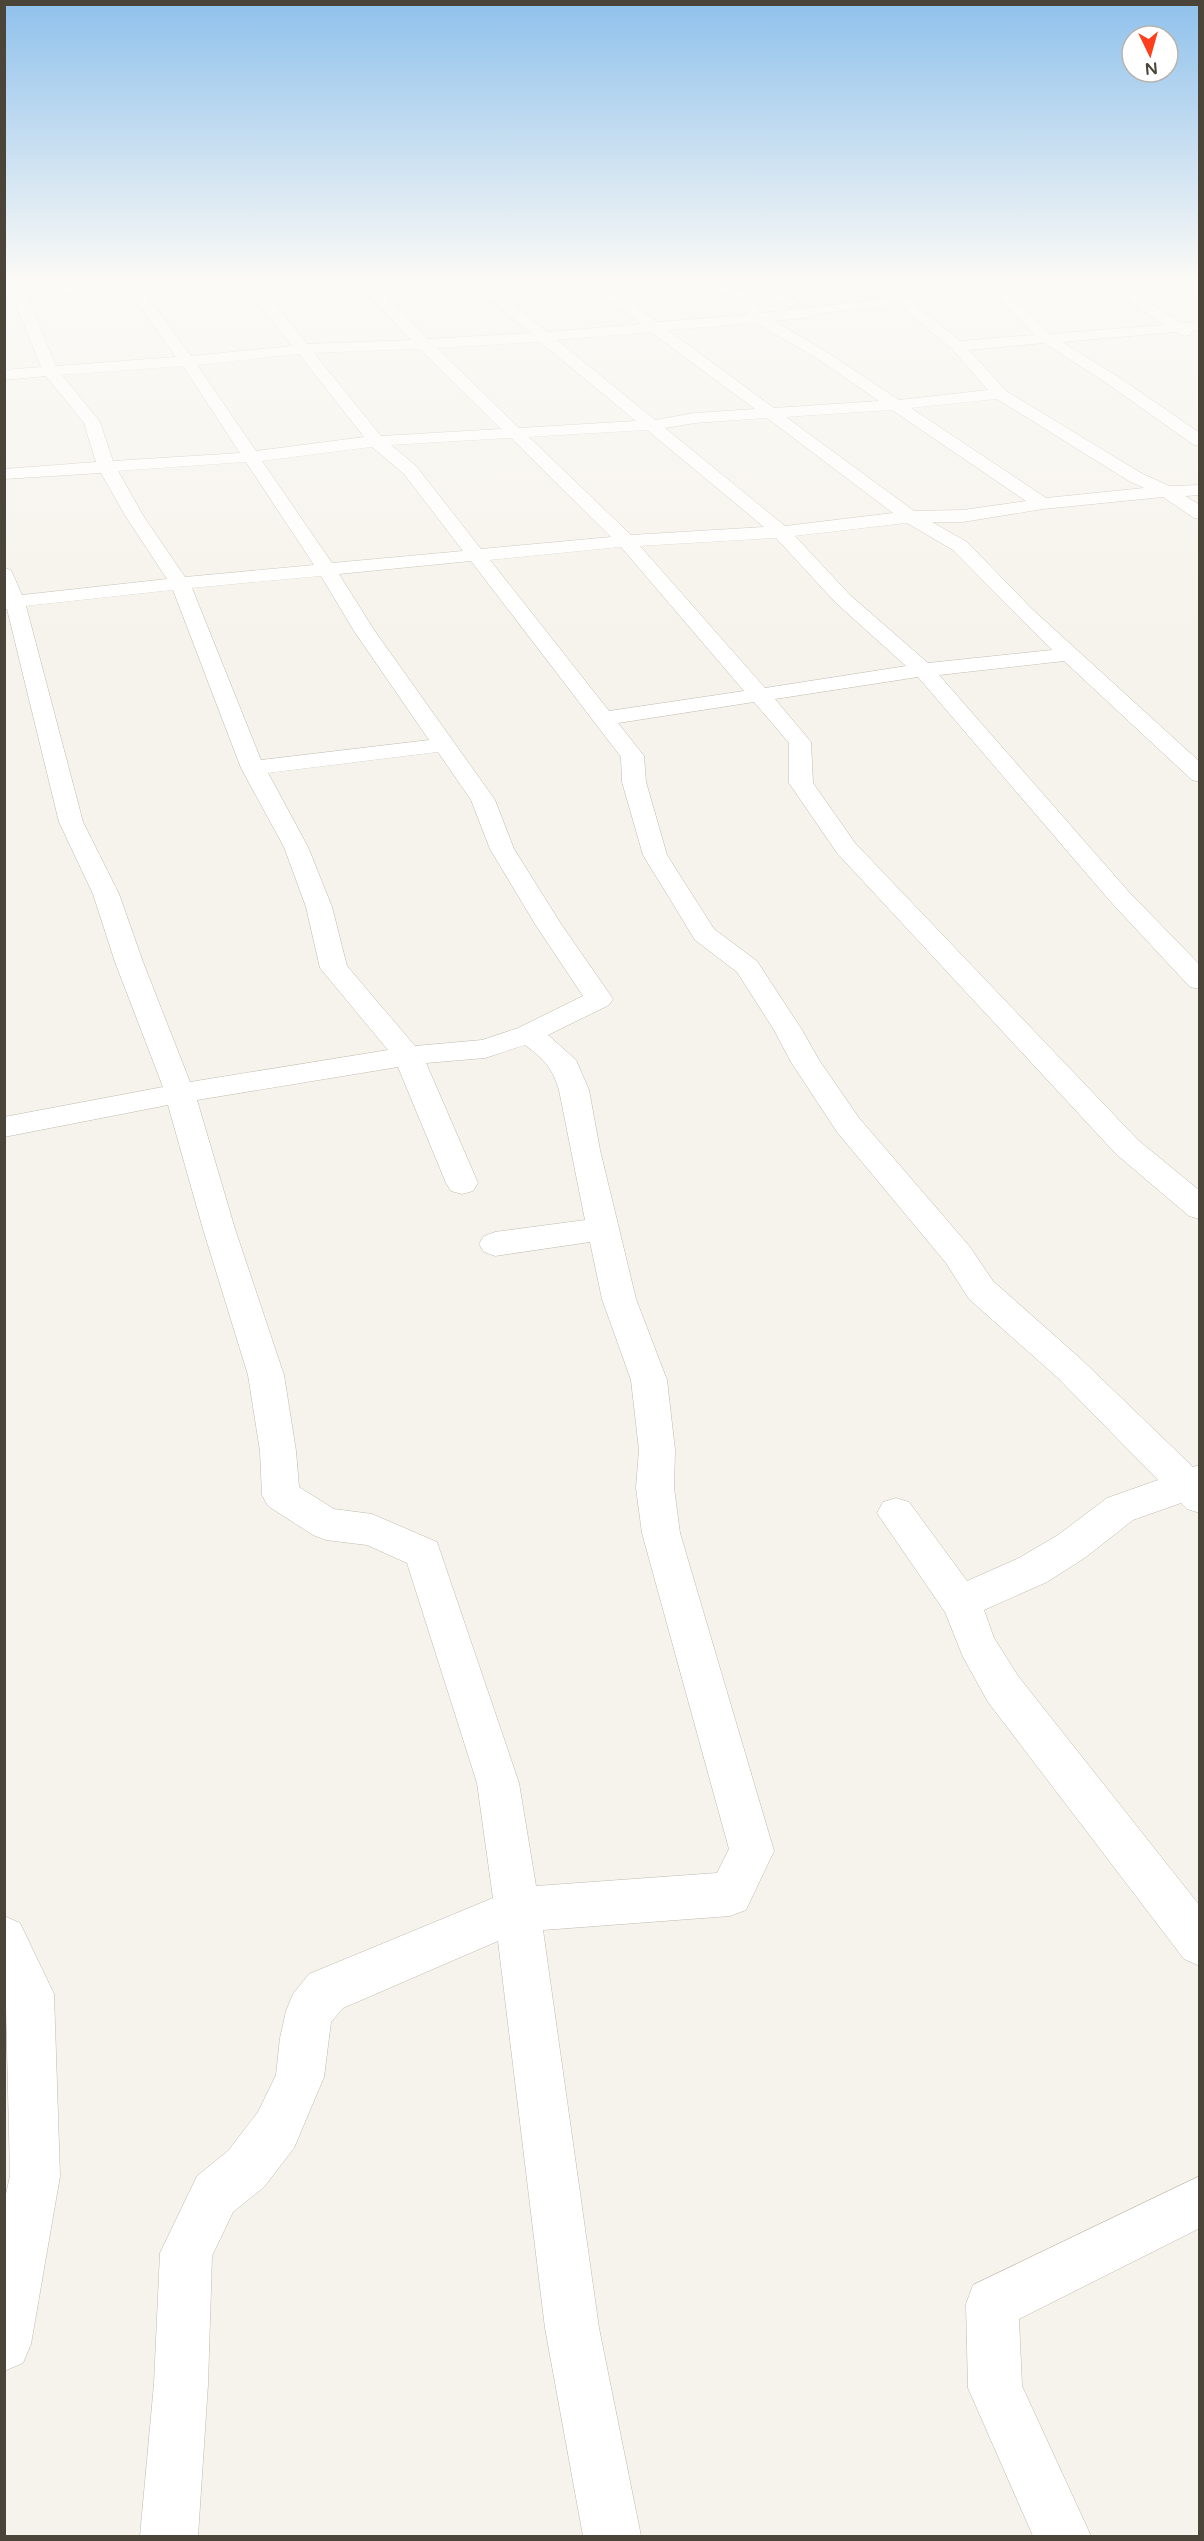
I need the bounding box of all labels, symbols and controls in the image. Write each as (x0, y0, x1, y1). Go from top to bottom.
north arrow (1120, 24, 1180, 84)
text: N (1144, 57, 1158, 78)

